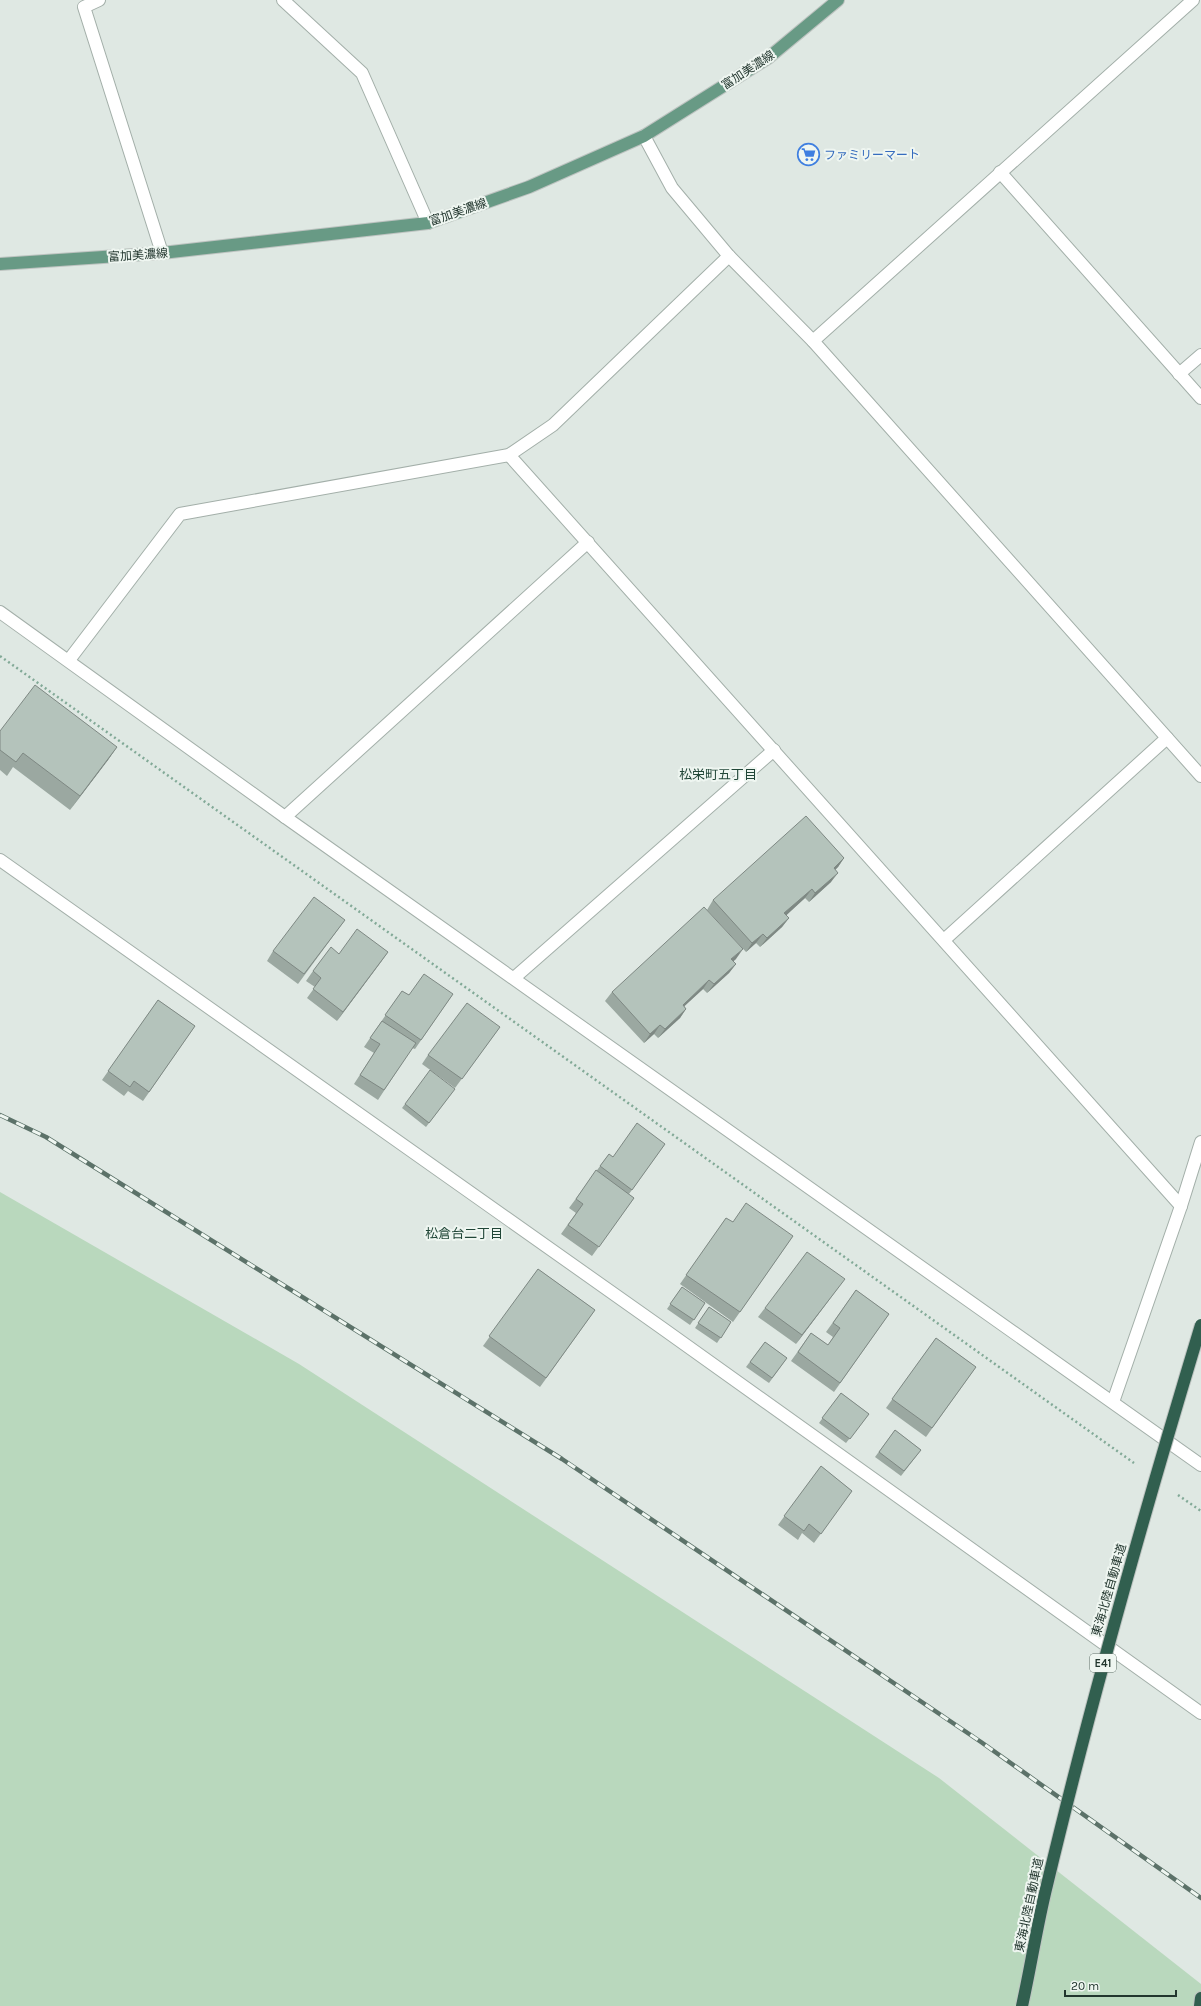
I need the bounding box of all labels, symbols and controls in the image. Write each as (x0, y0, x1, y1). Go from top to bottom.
street label: 富加美濃線 (719, 48, 777, 92)
supermarket icon: ファミリーマート (795, 142, 821, 168)
place label: ファミリーマート (824, 148, 920, 162)
street label: 富加美濃線 (427, 196, 489, 228)
street label: 富加美濃線 (108, 246, 168, 264)
district label: 松栄町五丁目 (679, 767, 757, 782)
district label: 松倉台二丁目 (425, 1226, 503, 1241)
street label: 東海北陸自動車道 (1089, 1542, 1129, 1638)
road number: E41 (1090, 1654, 1116, 1672)
street label: 東海北陸自動車道 (1012, 1857, 1046, 1953)
scale bar (1065, 1972, 1176, 1998)
text: 20 m (1071, 1979, 1099, 1993)

